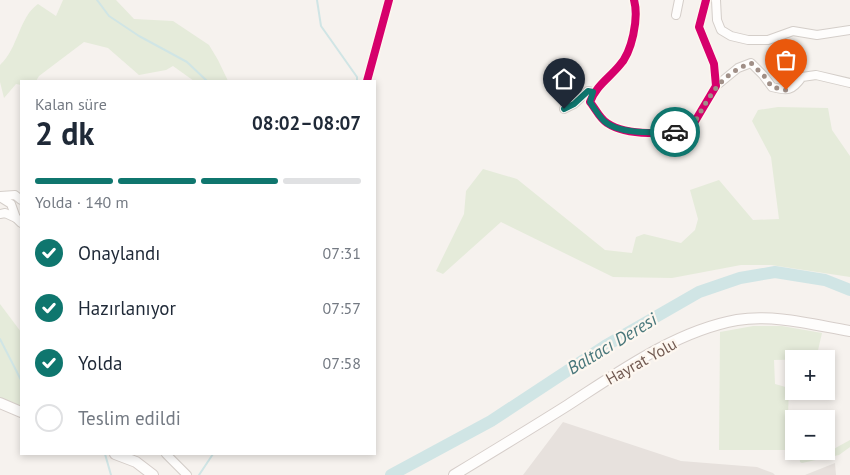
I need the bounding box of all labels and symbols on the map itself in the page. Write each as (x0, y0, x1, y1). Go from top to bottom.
pin (765, 39, 807, 90)
pin (543, 58, 585, 109)
courier (650, 107, 700, 157)
water label: Baltacı Deresi (563, 307, 662, 379)
street label: Hayrat Yolu (602, 333, 680, 389)

